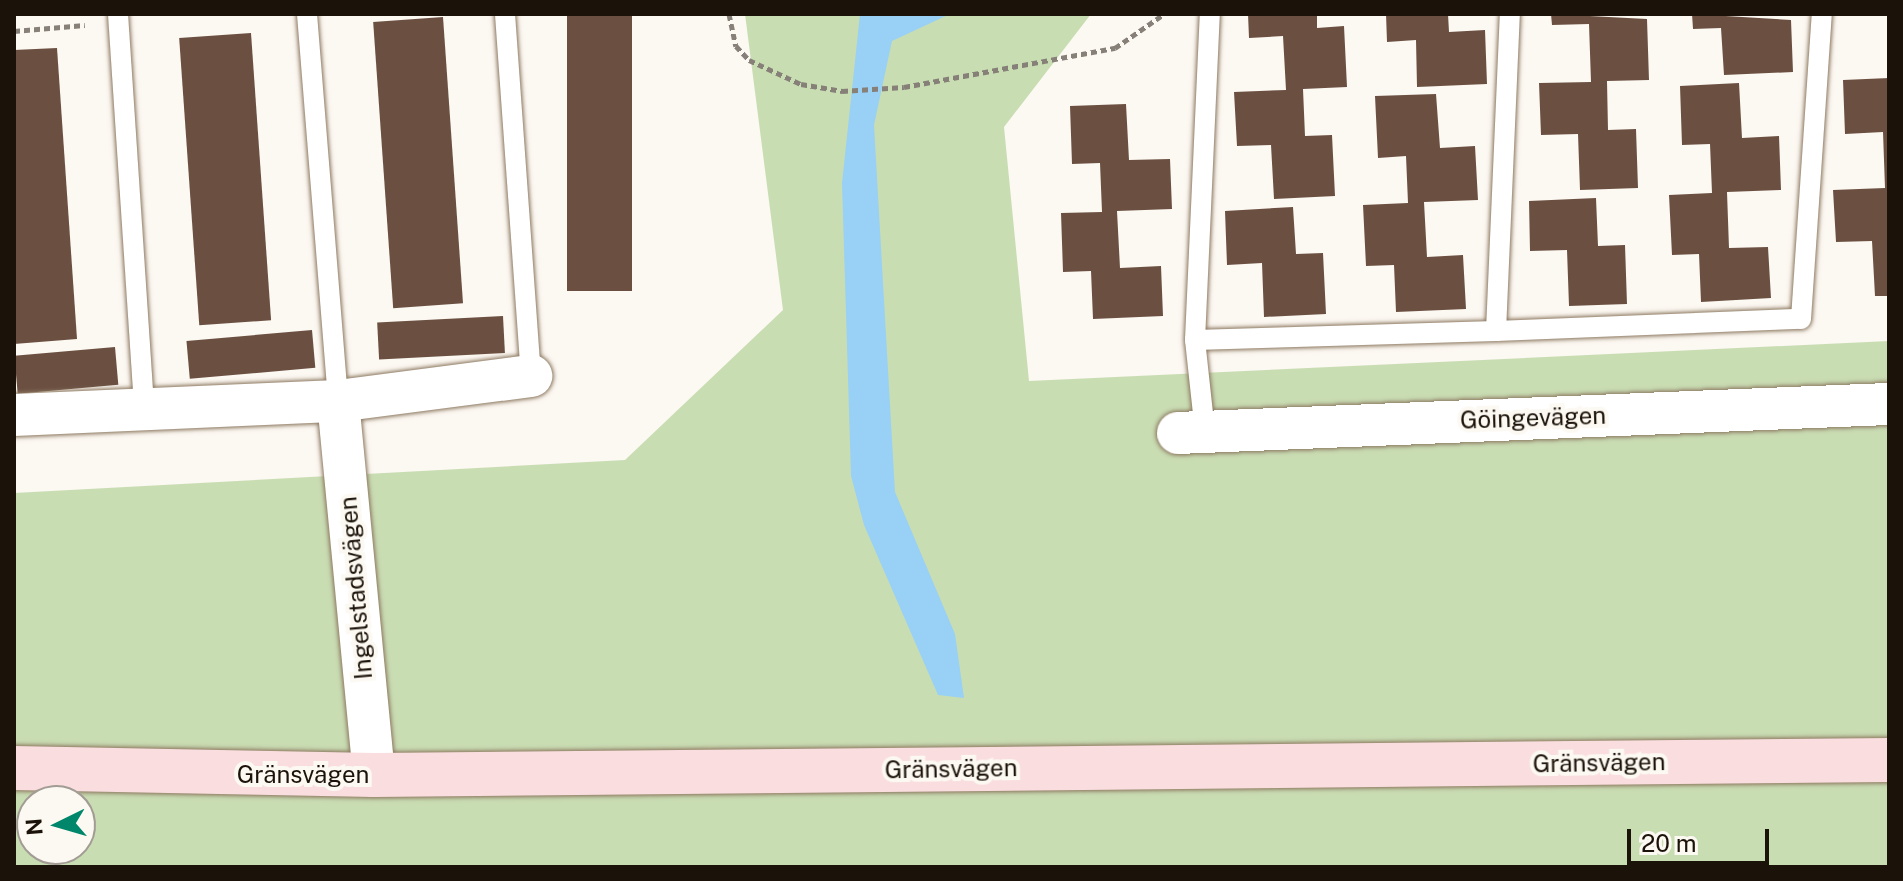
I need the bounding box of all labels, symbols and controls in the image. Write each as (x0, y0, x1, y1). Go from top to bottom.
street label: Göingevägen (1459, 401, 1607, 435)
street label: Ingelstadsvägen (334, 495, 378, 681)
street label: Gränsvägen (1532, 747, 1666, 779)
street label: Gränsvägen (884, 753, 1018, 785)
street label: Gränsvägen (237, 761, 369, 789)
north arrow (16, 785, 96, 865)
scale bar (1631, 813, 1773, 863)
text: N (20, 817, 48, 837)
text: 20 m (1641, 829, 1697, 857)

